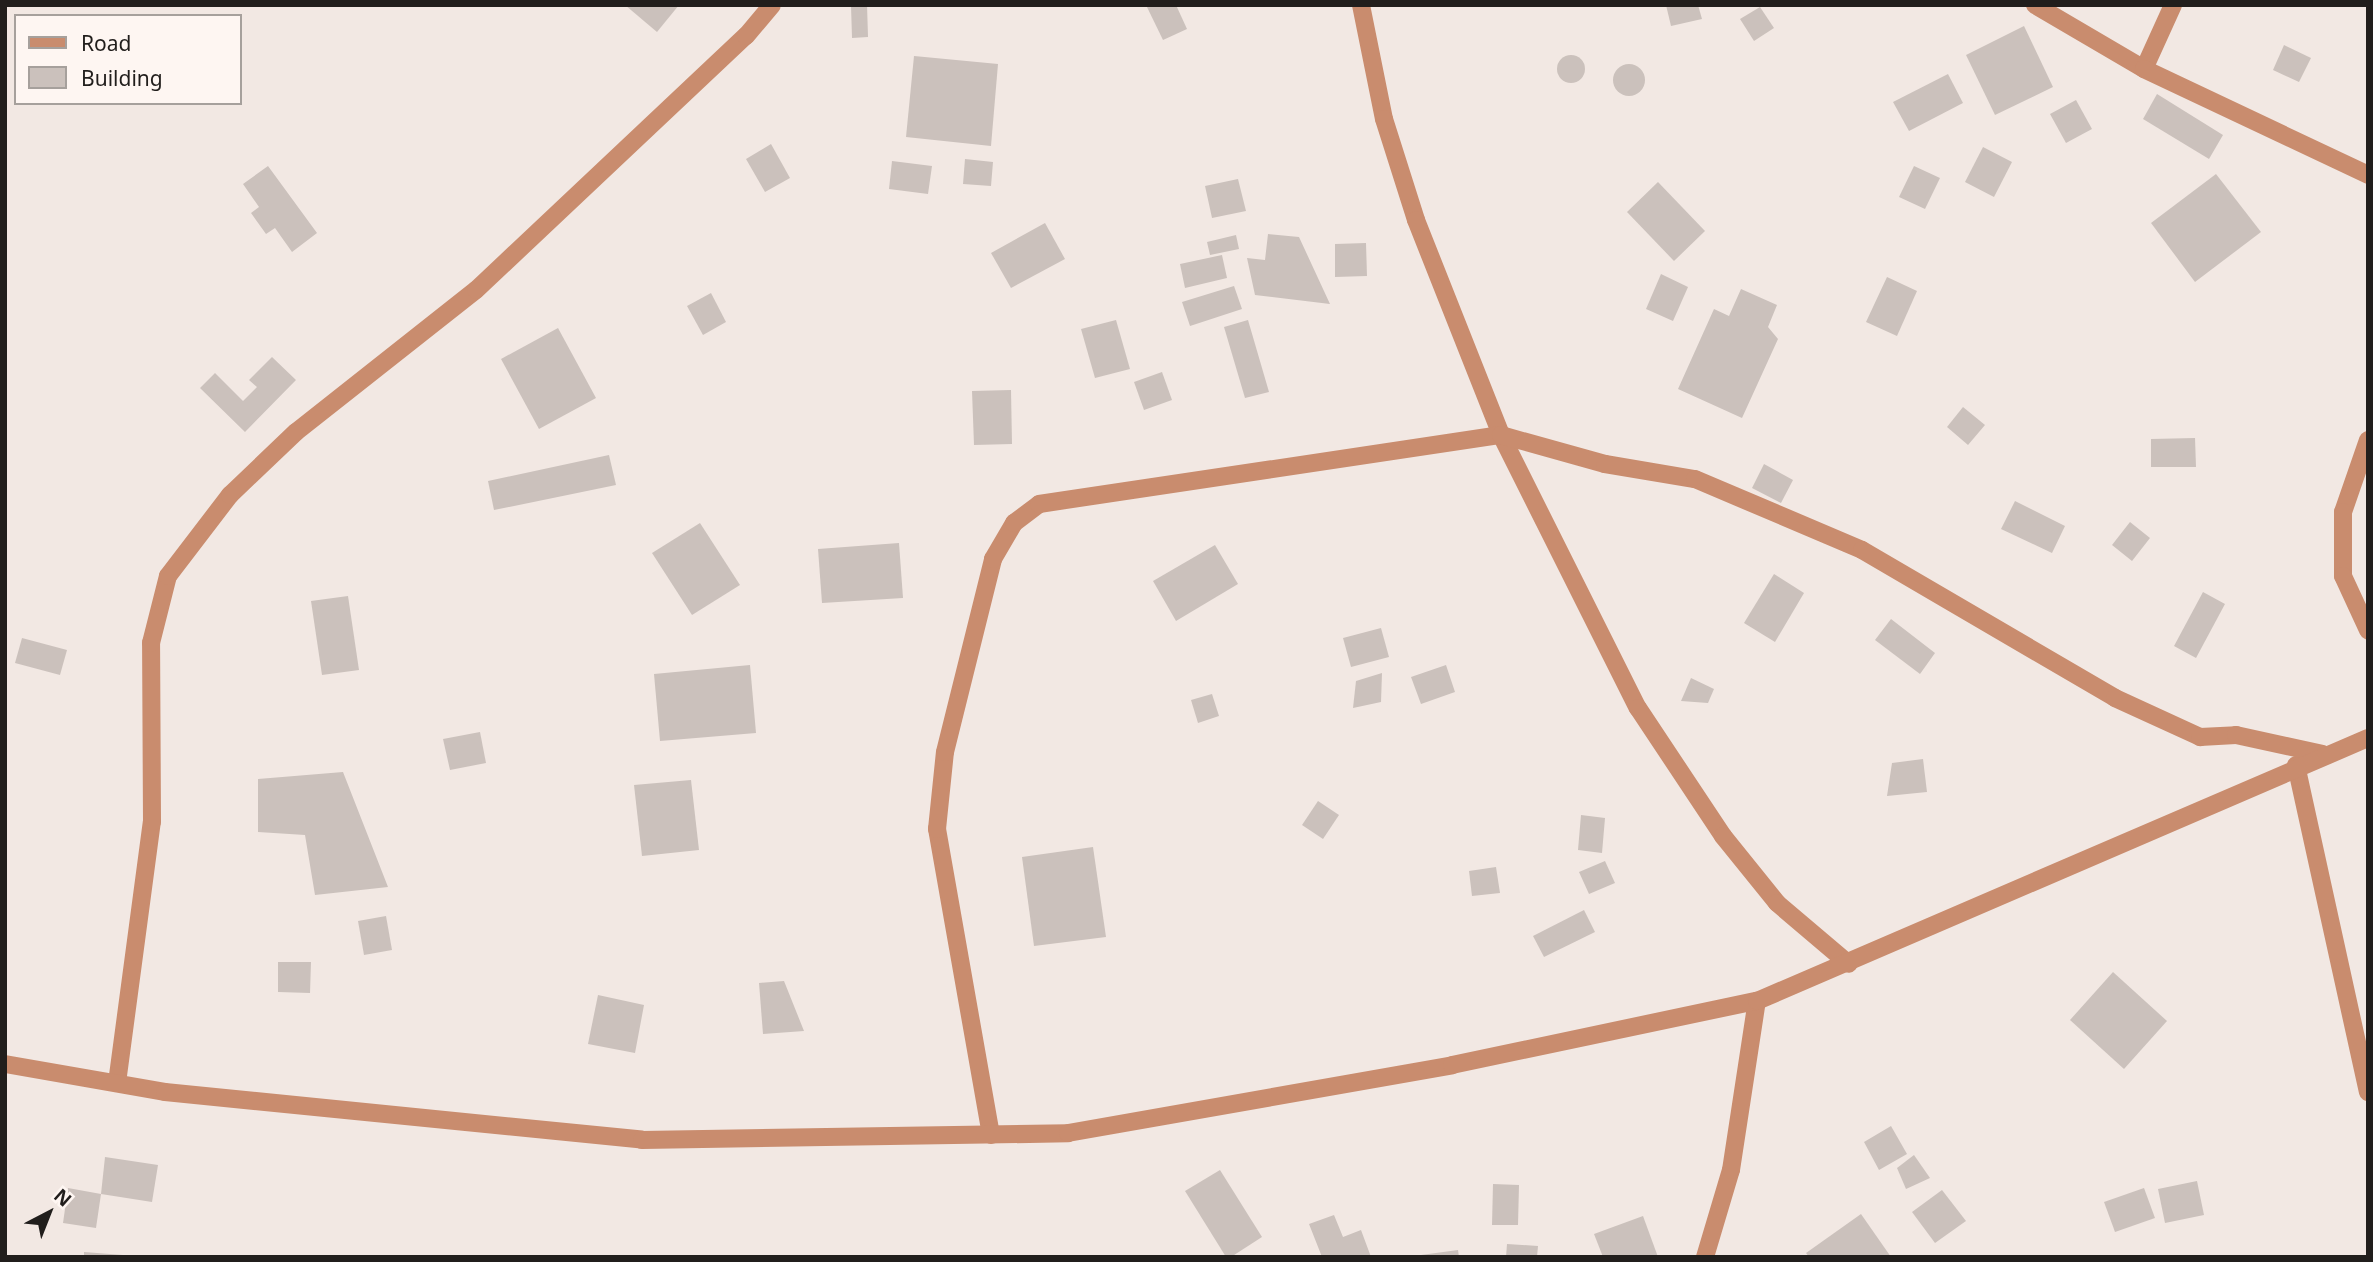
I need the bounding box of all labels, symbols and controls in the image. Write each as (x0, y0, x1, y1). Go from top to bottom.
legend (14, 14, 242, 105)
text: Road (81, 29, 131, 57)
text: Building (81, 64, 163, 92)
north arrow (14, 1178, 84, 1248)
text: N (49, 1183, 77, 1212)

